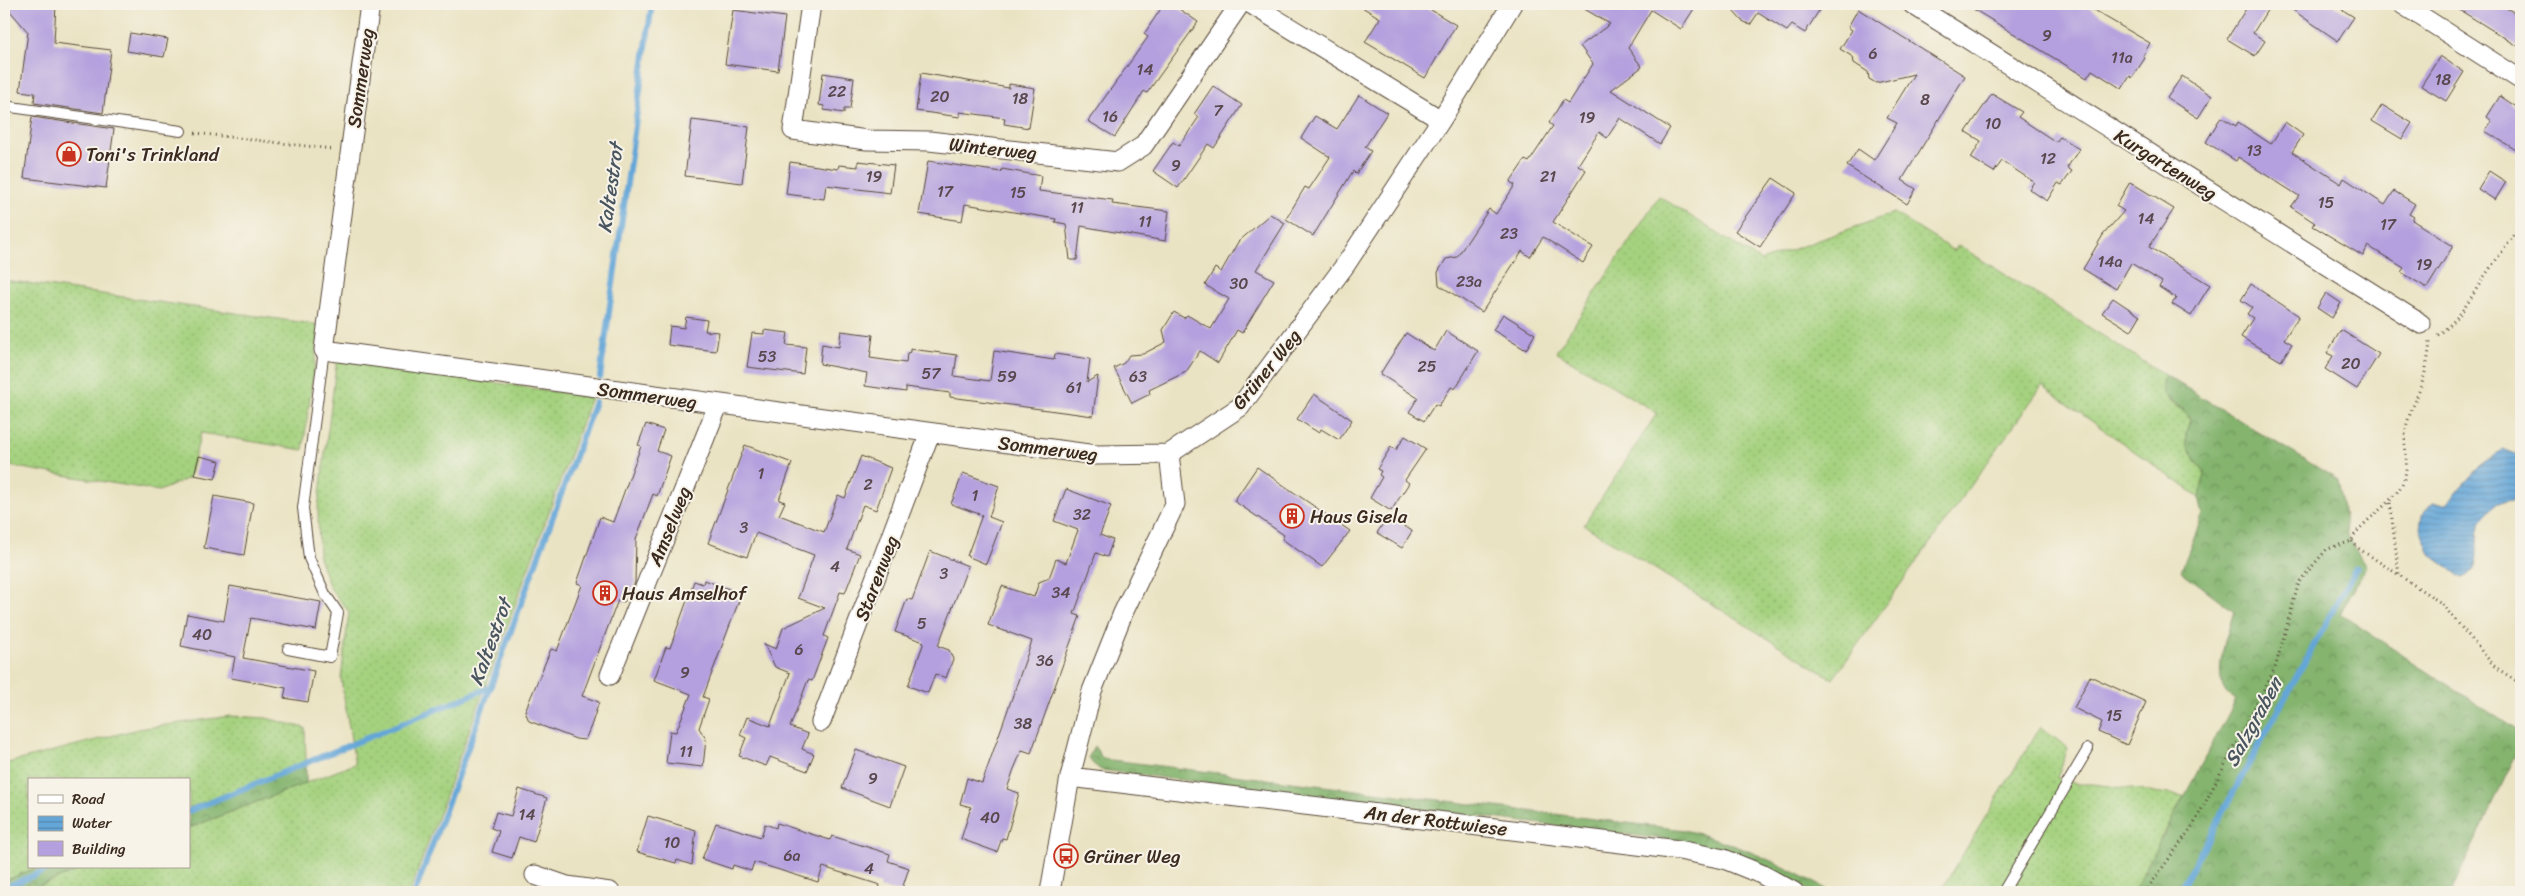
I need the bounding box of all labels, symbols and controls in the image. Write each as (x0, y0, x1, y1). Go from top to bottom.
house number: 9 (2042, 21, 2052, 50)
street label: Sommerweg (337, 26, 384, 130)
house number: 6 (1868, 39, 1878, 68)
house number: 11a (2111, 43, 2133, 72)
house number: 14 (1137, 55, 1153, 84)
house number: 18 (2435, 65, 2452, 94)
house number: 22 (828, 77, 846, 106)
house number: 20 (930, 82, 950, 111)
house number: 18 (1012, 84, 1029, 113)
house number: 8 (1920, 85, 1930, 114)
house number: 7 (1213, 96, 1223, 125)
house number: 16 (1102, 102, 1118, 131)
house number: 19 (1579, 103, 1596, 132)
house number: 10 (1985, 109, 2001, 138)
street label: Kurgartenweg (2108, 120, 2224, 210)
street label: Winterweg (948, 127, 1039, 170)
house number: 13 (2246, 136, 2262, 165)
place label: Toni's Trinkland (86, 138, 220, 171)
water label: Kaltestrot (587, 138, 634, 235)
shop icon: Toni's Trinkland (56, 141, 82, 167)
house number: 12 (2040, 144, 2056, 173)
house number: 9 (1171, 151, 1181, 180)
house number: 19 (866, 162, 883, 191)
house number: 21 (1540, 162, 1556, 191)
house number: 17 (937, 177, 954, 206)
house number: 15 (1010, 178, 1027, 207)
house number: 15 (2318, 188, 2335, 217)
house number: 11 (1070, 193, 1084, 222)
house number: 14 (2138, 204, 2154, 233)
house number: 11 (1138, 207, 1152, 236)
house number: 17 (2380, 210, 2397, 239)
house number: 23 (1500, 219, 1518, 248)
house number: 14a (2098, 247, 2122, 276)
house number: 19 (2416, 250, 2433, 279)
house number: 23a (1456, 267, 1482, 296)
house number: 30 (1230, 269, 1248, 298)
street label: Grüner Weg (1223, 321, 1310, 417)
house number: 53 (758, 342, 776, 371)
house number: 20 (2341, 349, 2361, 378)
house number: 25 (1417, 352, 1437, 381)
house number: 57 (922, 359, 941, 388)
house number: 59 (997, 362, 1017, 391)
house number: 63 (1129, 362, 1147, 391)
street label: Sommerweg (595, 372, 699, 419)
house number: 61 (1066, 373, 1082, 402)
street label: Sommerweg (996, 426, 1100, 471)
house number: 1 (758, 459, 765, 488)
house number: 2 (863, 470, 873, 499)
street label: Amselweg (638, 481, 701, 572)
house number: 1 (972, 481, 979, 510)
house number: 32 (1073, 500, 1091, 529)
place label: Haus Gisela (1310, 500, 1408, 533)
building icon: Haus Gisela (1279, 503, 1305, 529)
house number: 3 (740, 513, 749, 542)
street label: Starenweg (845, 530, 908, 626)
house number: 4 (830, 552, 840, 581)
house number: 3 (940, 559, 949, 588)
place label: Haus Amselhof (622, 577, 748, 610)
house number: 34 (1052, 578, 1070, 607)
building icon: Haus Amselhof (592, 580, 618, 606)
water label: Kaltestrot (459, 591, 523, 690)
house number: 5 (917, 609, 927, 638)
house number: 40 (192, 620, 212, 649)
house number: 6 (794, 635, 804, 664)
house number: 36 (1036, 646, 1054, 675)
house number: 9 (680, 658, 690, 687)
water label: Salzgraben (2215, 669, 2293, 773)
house number: 15 (2106, 701, 2123, 730)
house number: 38 (1014, 709, 1033, 738)
house number: 11 (679, 737, 693, 766)
house number: 9 (868, 764, 878, 793)
legend (28, 778, 190, 868)
text: Road (72, 786, 105, 812)
street label: An der Rottwiese (1362, 795, 1509, 846)
house number: 14 (519, 800, 535, 829)
house number: 40 (980, 803, 1000, 832)
text: Water (72, 810, 112, 836)
house number: 10 (664, 828, 680, 857)
text: Building (72, 836, 126, 862)
place label: Grüner Weg (1084, 840, 1181, 873)
house number: 6a (783, 841, 801, 870)
bus stop icon: Grüner Weg (1053, 843, 1079, 869)
house number: 4 (864, 854, 874, 883)

